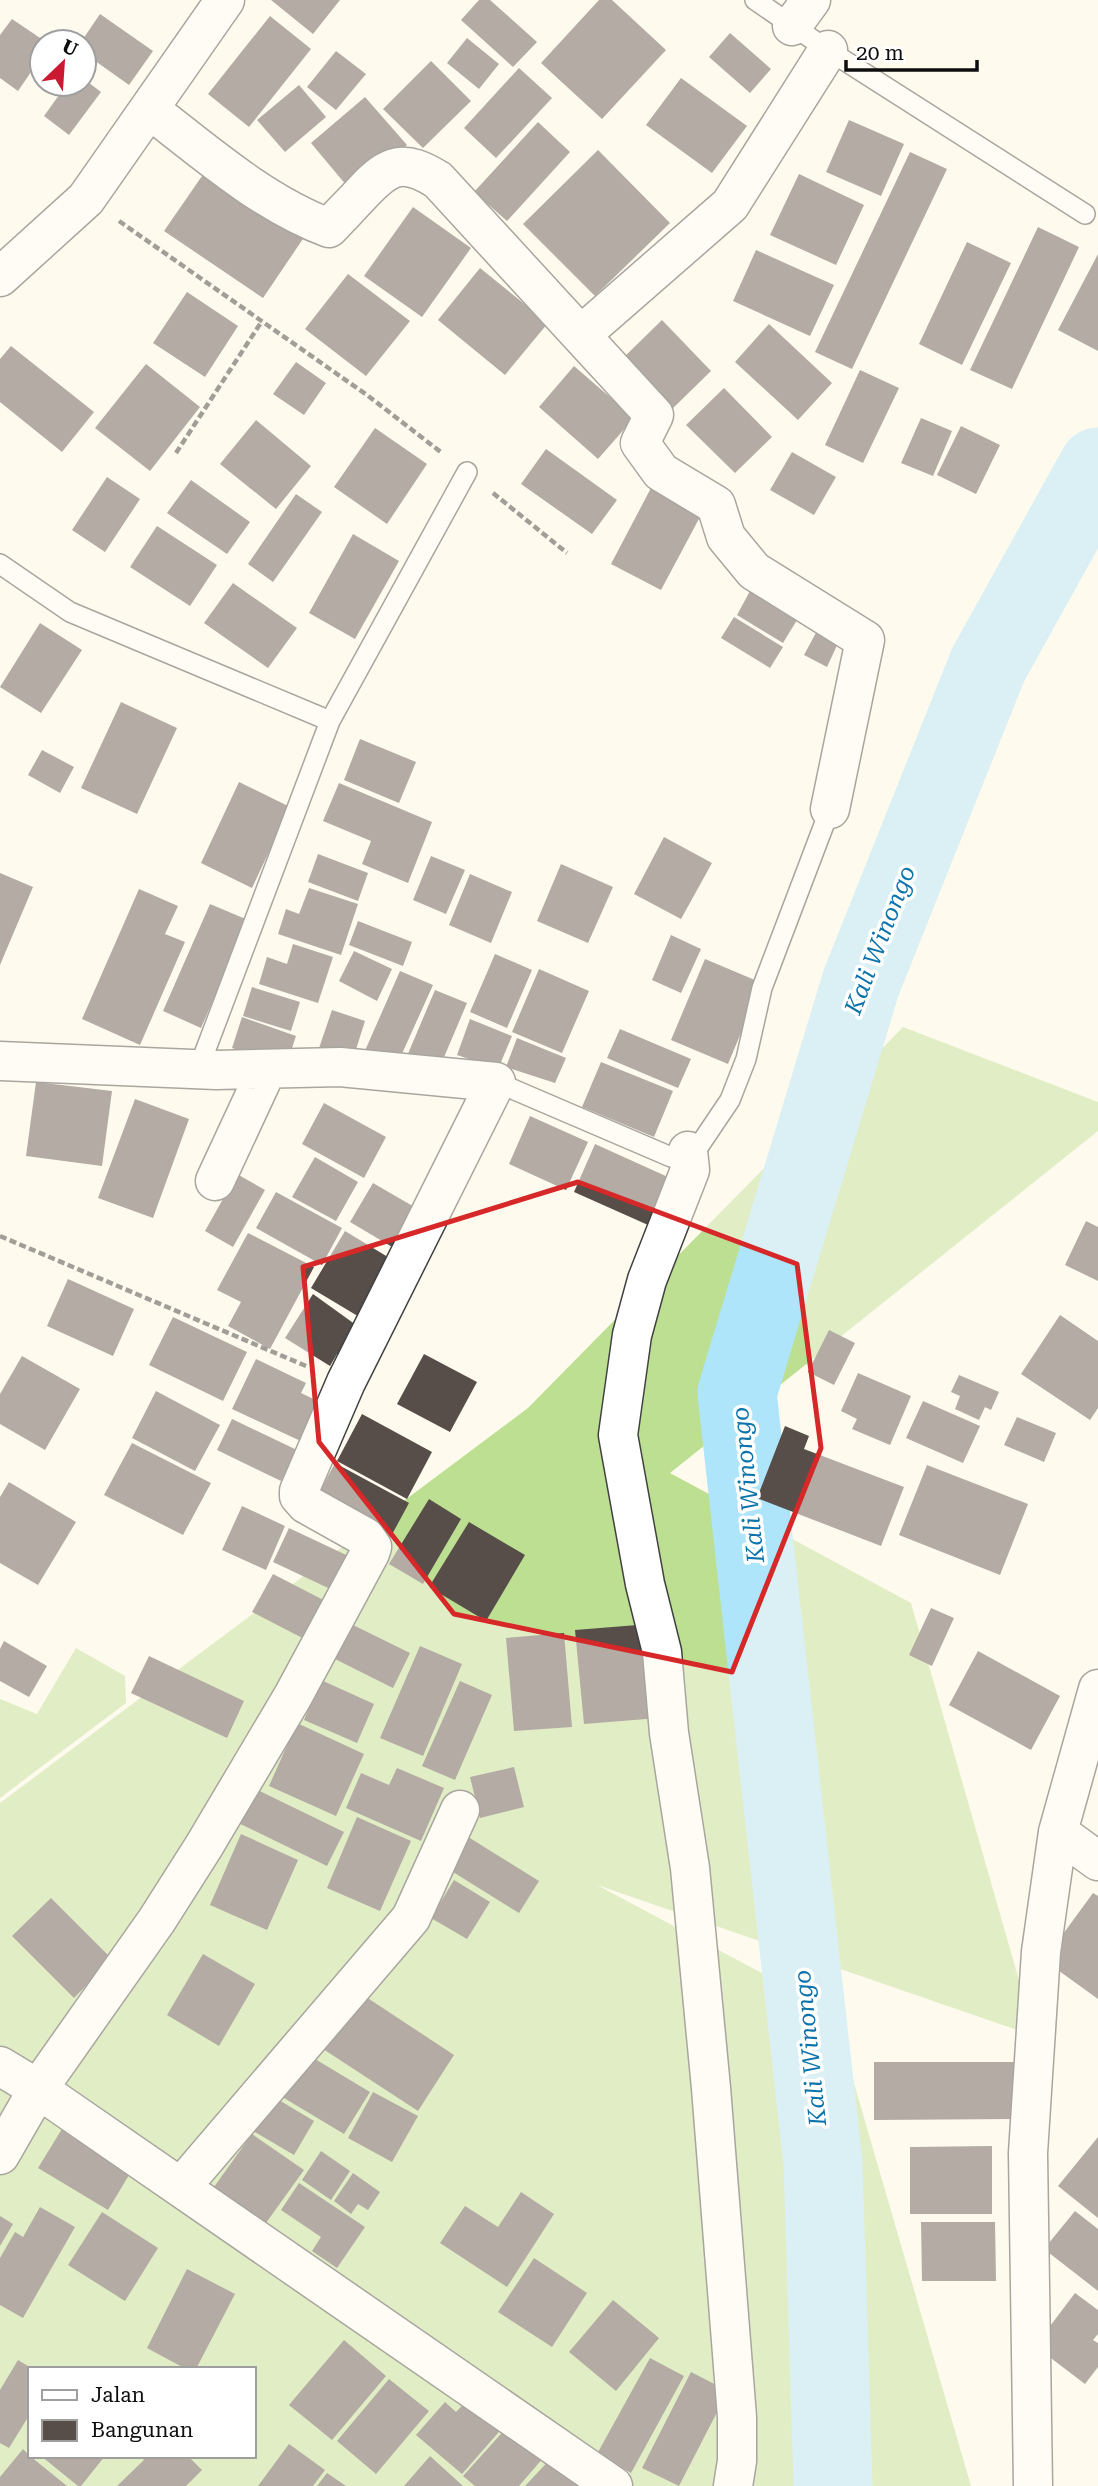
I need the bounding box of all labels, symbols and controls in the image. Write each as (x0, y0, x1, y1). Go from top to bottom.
north arrow (28, 28, 98, 98)
scale bar (846, 28, 977, 72)
text: U (58, 35, 82, 62)
text: 20 m (856, 41, 904, 65)
water label: Kali Winongo (838, 862, 921, 1019)
water label: Kali Winongo (726, 1406, 770, 1565)
water label: Kali Winongo (788, 1969, 832, 2128)
legend (28, 2367, 256, 2458)
text: Jalan (91, 2383, 146, 2407)
text: Bangunan (91, 2418, 194, 2442)

